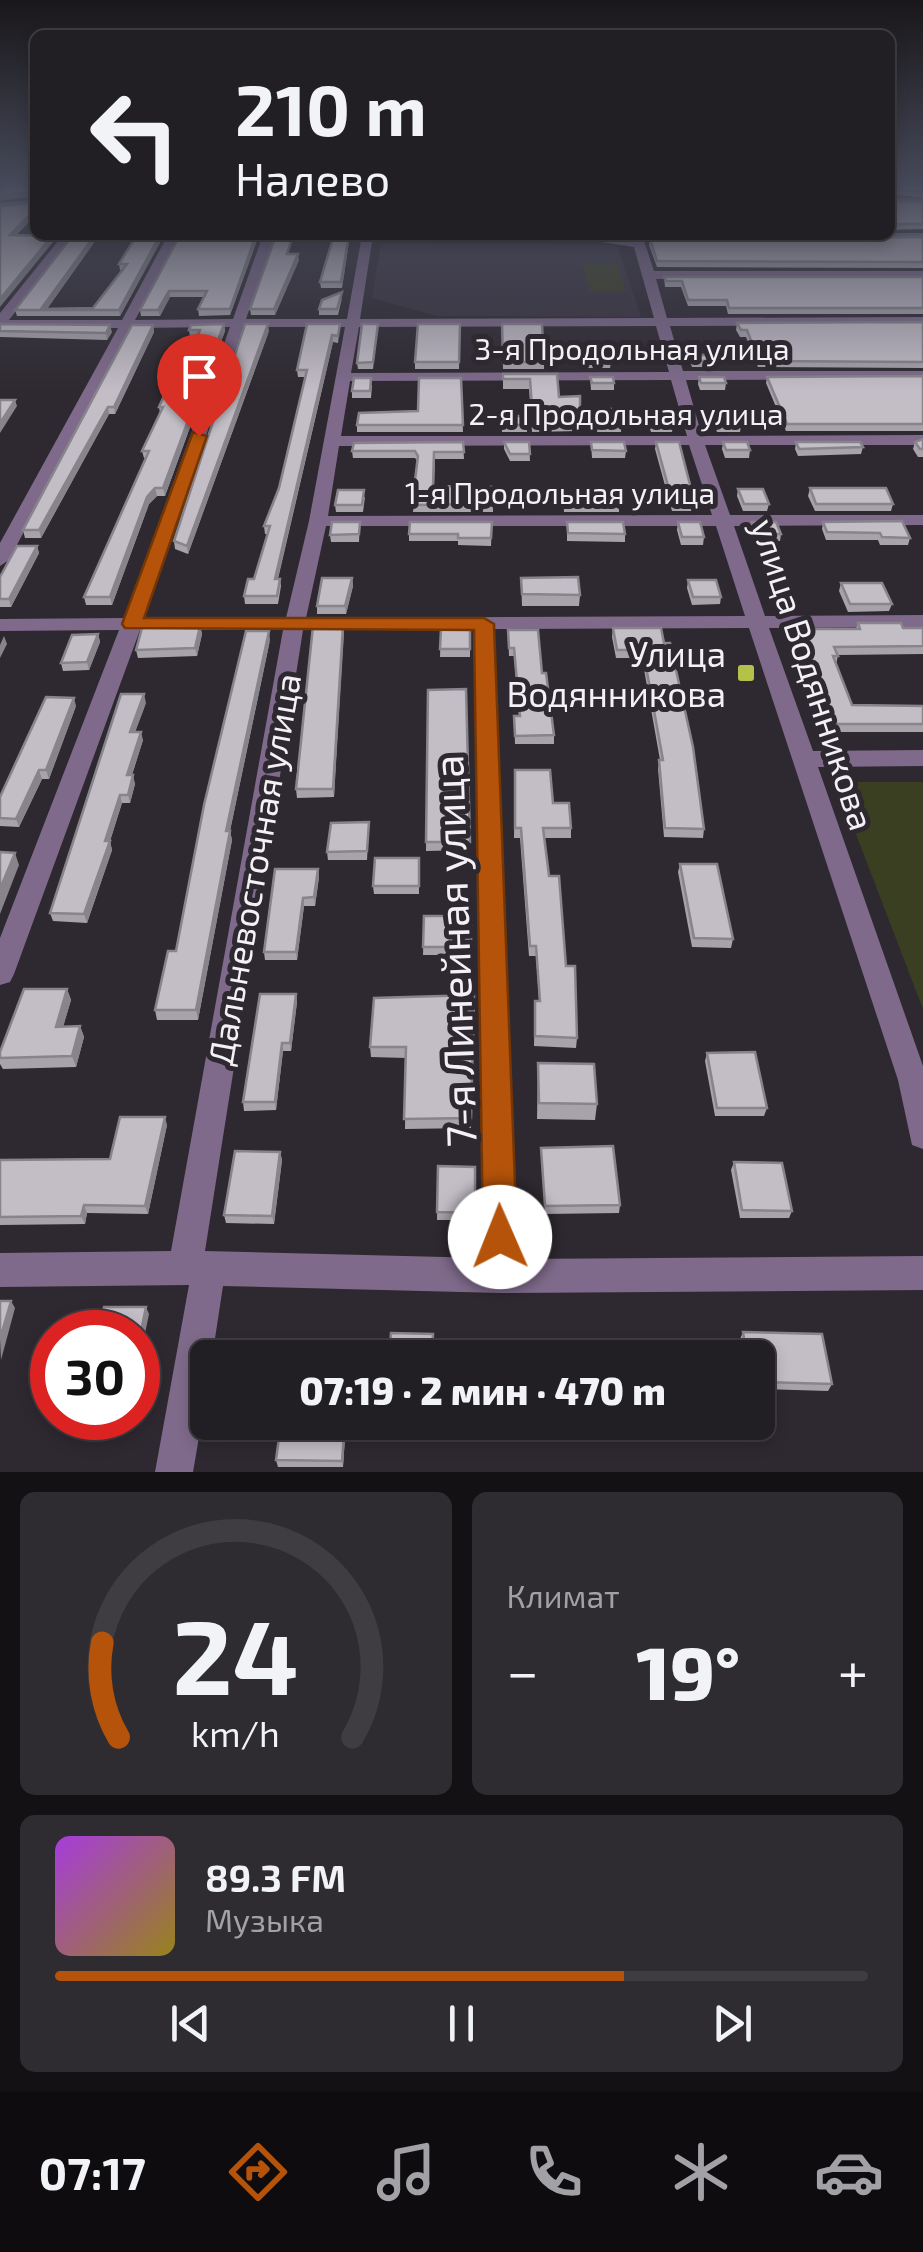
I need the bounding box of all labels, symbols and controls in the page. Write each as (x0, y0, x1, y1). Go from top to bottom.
text: 210 m (235, 66, 427, 150)
icon: left (70, 70, 200, 200)
text: Налево (235, 151, 390, 205)
street label: 3-я Продольная улица (475, 330, 789, 367)
pin (157, 334, 242, 437)
icon: arrive (172, 349, 227, 404)
street label: 2-я Продольная улица (468, 395, 784, 432)
street label: 1-я Продольная улица (405, 474, 715, 511)
street label: улица Водянникова (743, 513, 884, 835)
place label: Улица Водянникова (507, 632, 726, 714)
marker: Улица Водянникова (735, 662, 757, 684)
street label: Дальневосточная улица (198, 670, 309, 1068)
street label: 7-я Линейная улица (421, 754, 486, 1148)
position arrow (448, 1185, 552, 1289)
speed limit sign: 30 (30, 1310, 160, 1440)
text: 07:19 · 2 мин · 470 m (299, 1367, 666, 1413)
text: Климат (507, 1576, 620, 1614)
text: 24 (172, 1591, 299, 1716)
text: 19° (636, 1625, 740, 1715)
text: − (507, 1637, 539, 1703)
text: + (838, 1637, 868, 1703)
text: km/h (191, 1711, 280, 1754)
text: 89.3 FM (205, 1854, 346, 1900)
text: Музыка (205, 1900, 324, 1938)
icon: previous (163, 1996, 218, 2051)
icon: pause (434, 1996, 489, 2051)
icon: next (705, 1996, 760, 2051)
icon: directions (223, 2137, 293, 2207)
icon: music (371, 2137, 441, 2207)
icon: phone (519, 2137, 589, 2207)
icon: climate (666, 2137, 736, 2207)
icon: car (814, 2137, 884, 2207)
text: 07:17 (39, 2145, 146, 2199)

